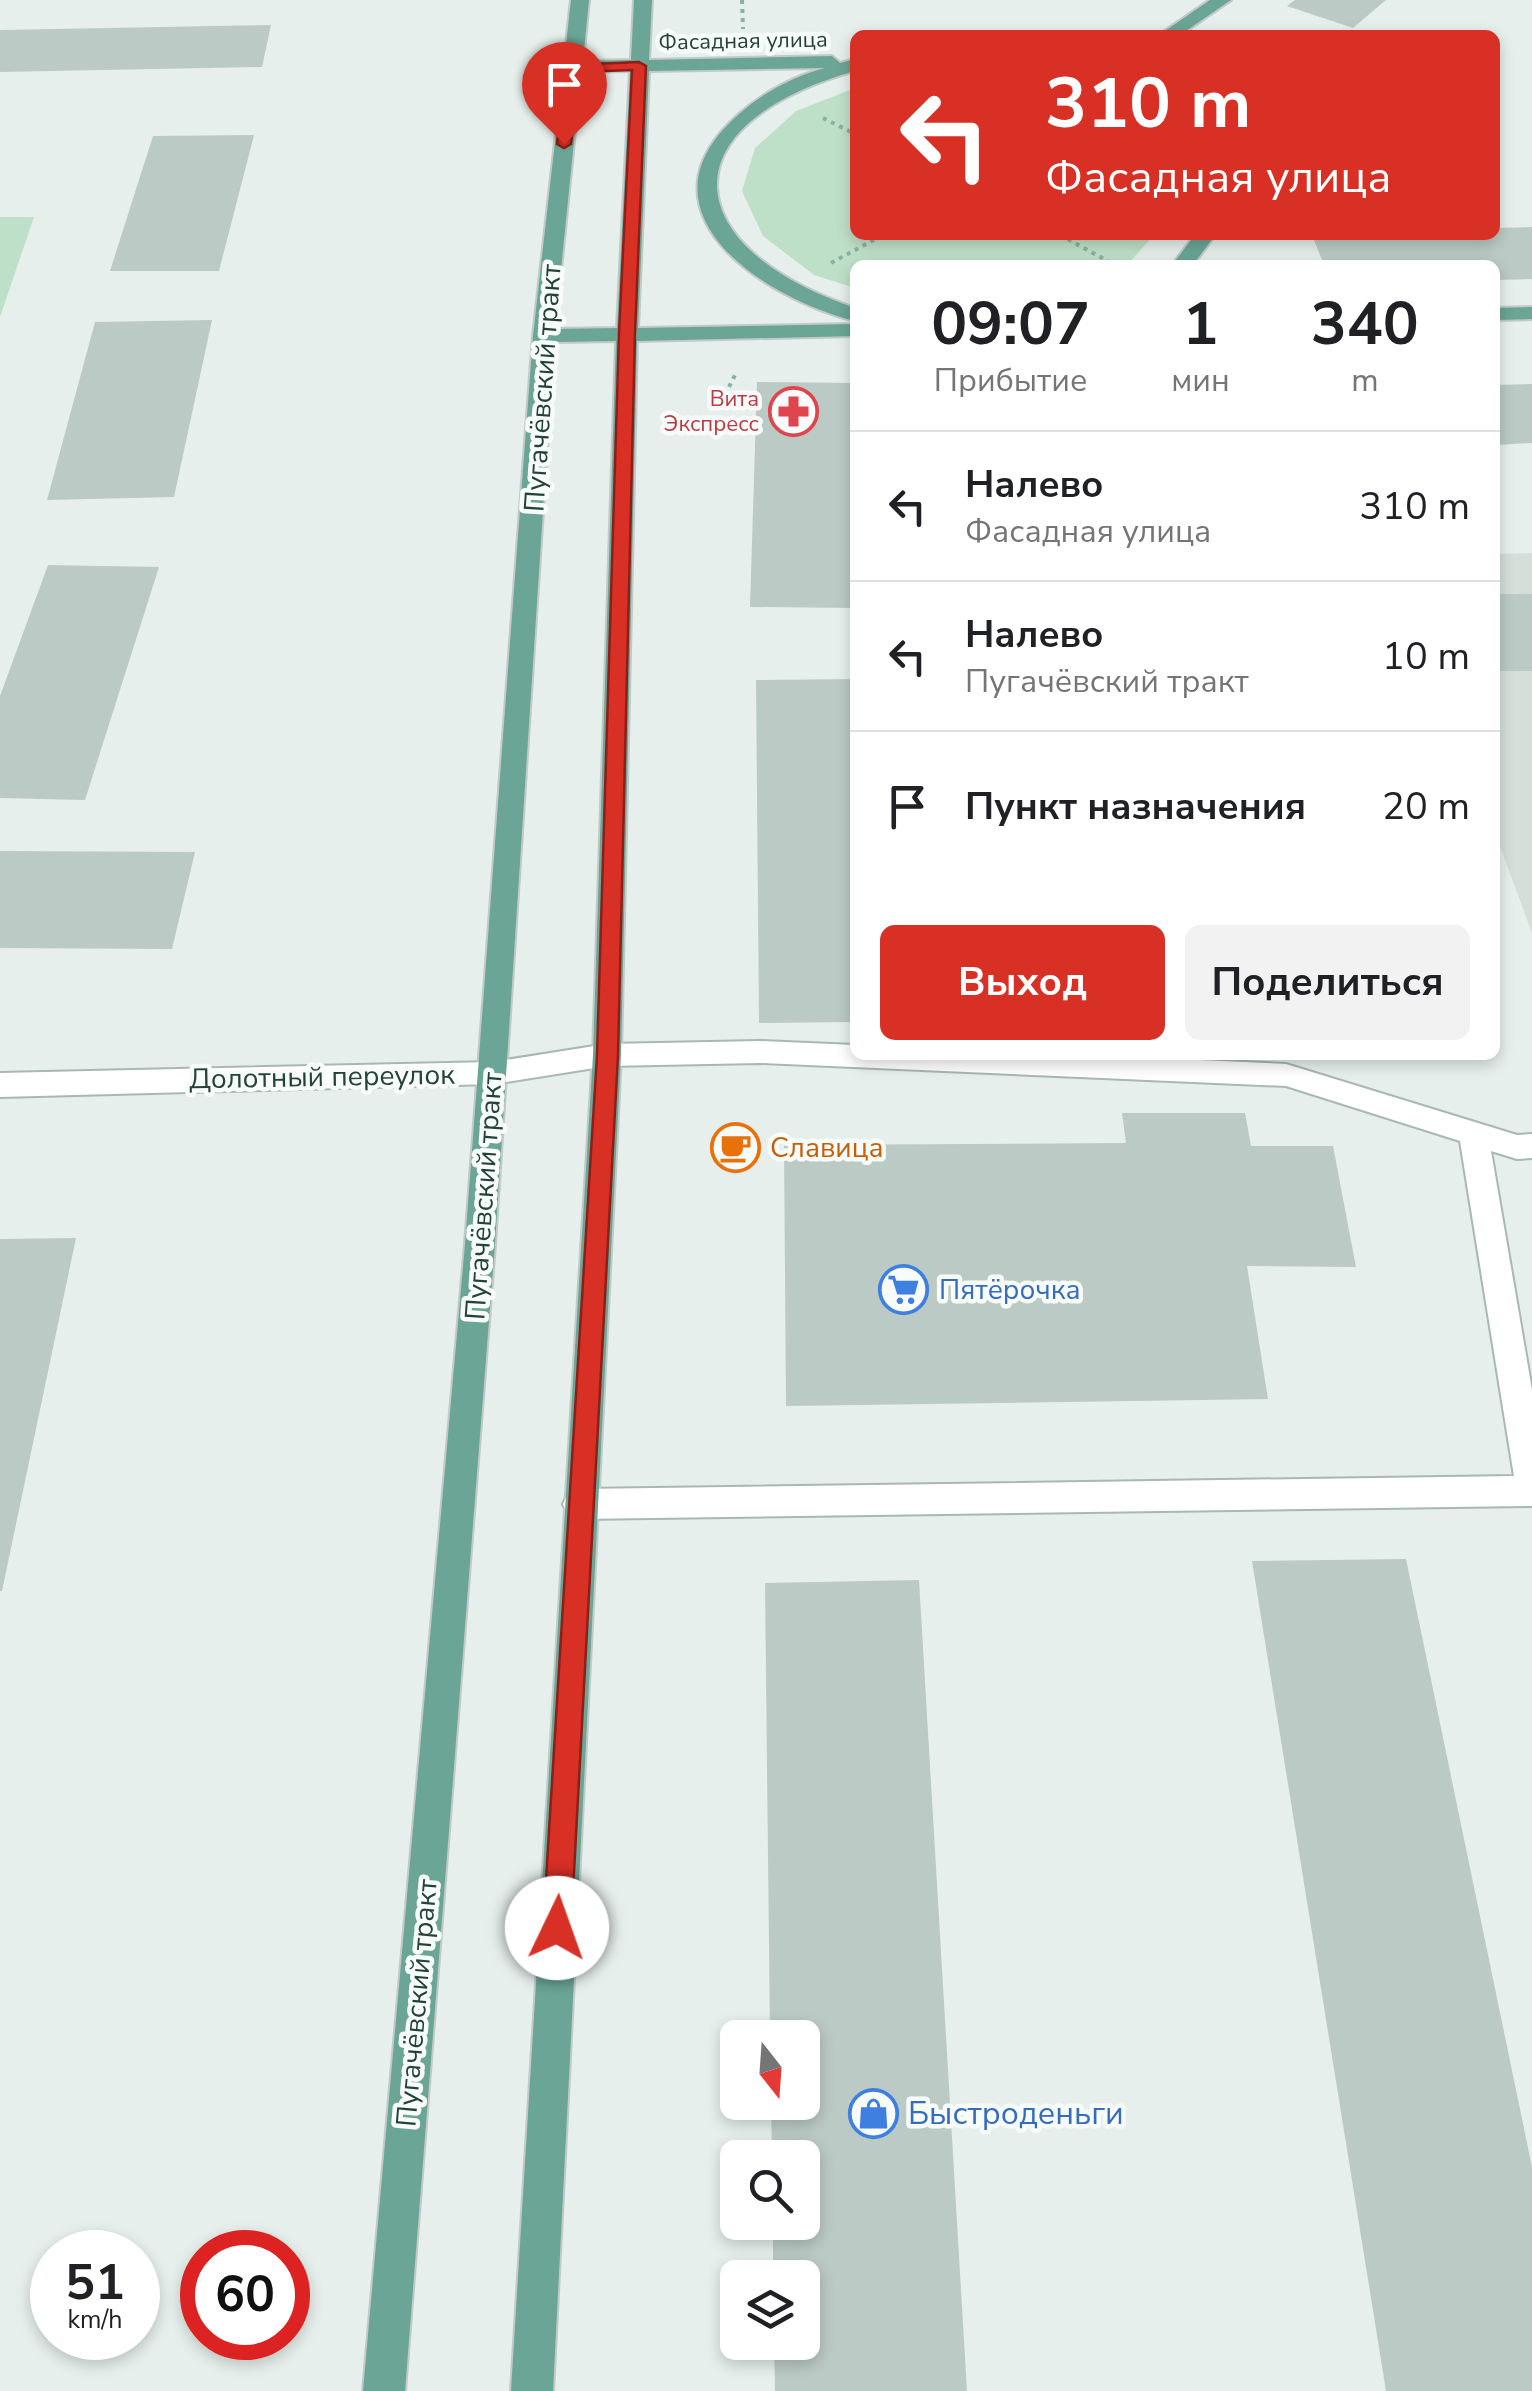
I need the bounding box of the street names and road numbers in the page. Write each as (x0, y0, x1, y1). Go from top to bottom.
street label: Фасадная улица (658, 25, 828, 57)
street label: Пугачёвский тракт (515, 262, 571, 513)
street label: Долотный переулок (189, 1056, 455, 1098)
street label: Пугачёвский тракт (456, 1070, 512, 1321)
street label: Пугачёвский тракт (387, 1877, 447, 2128)

